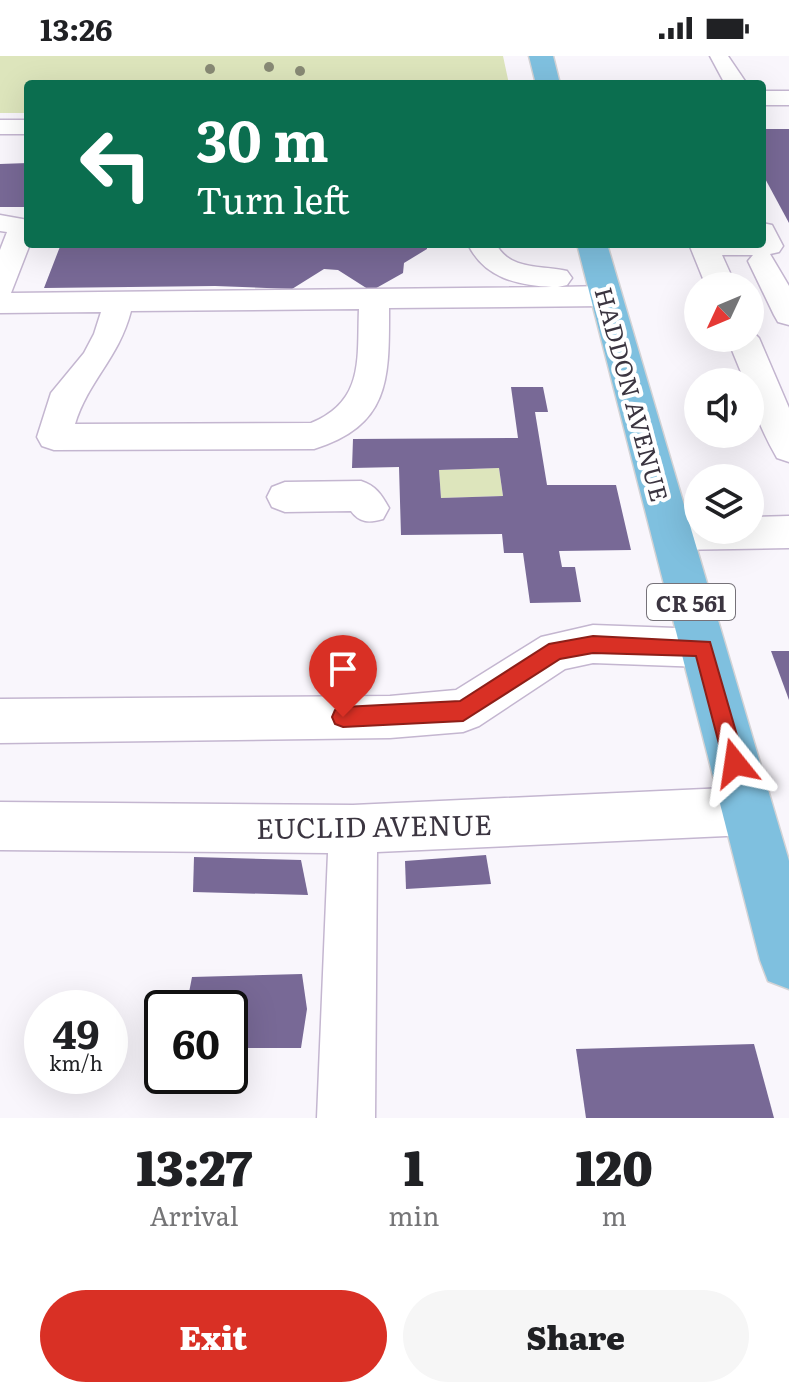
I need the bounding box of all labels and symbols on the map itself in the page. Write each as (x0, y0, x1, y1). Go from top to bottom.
north arrow (684, 272, 764, 352)
street label: HADDON AVENUE (588, 283, 678, 505)
road number: CR 561 (647, 584, 735, 620)
pin (309, 635, 377, 717)
position arrow (693, 721, 777, 805)
street label: EUCLID AVENUE (256, 802, 492, 848)
speed limit sign: 60 (144, 990, 248, 1094)

